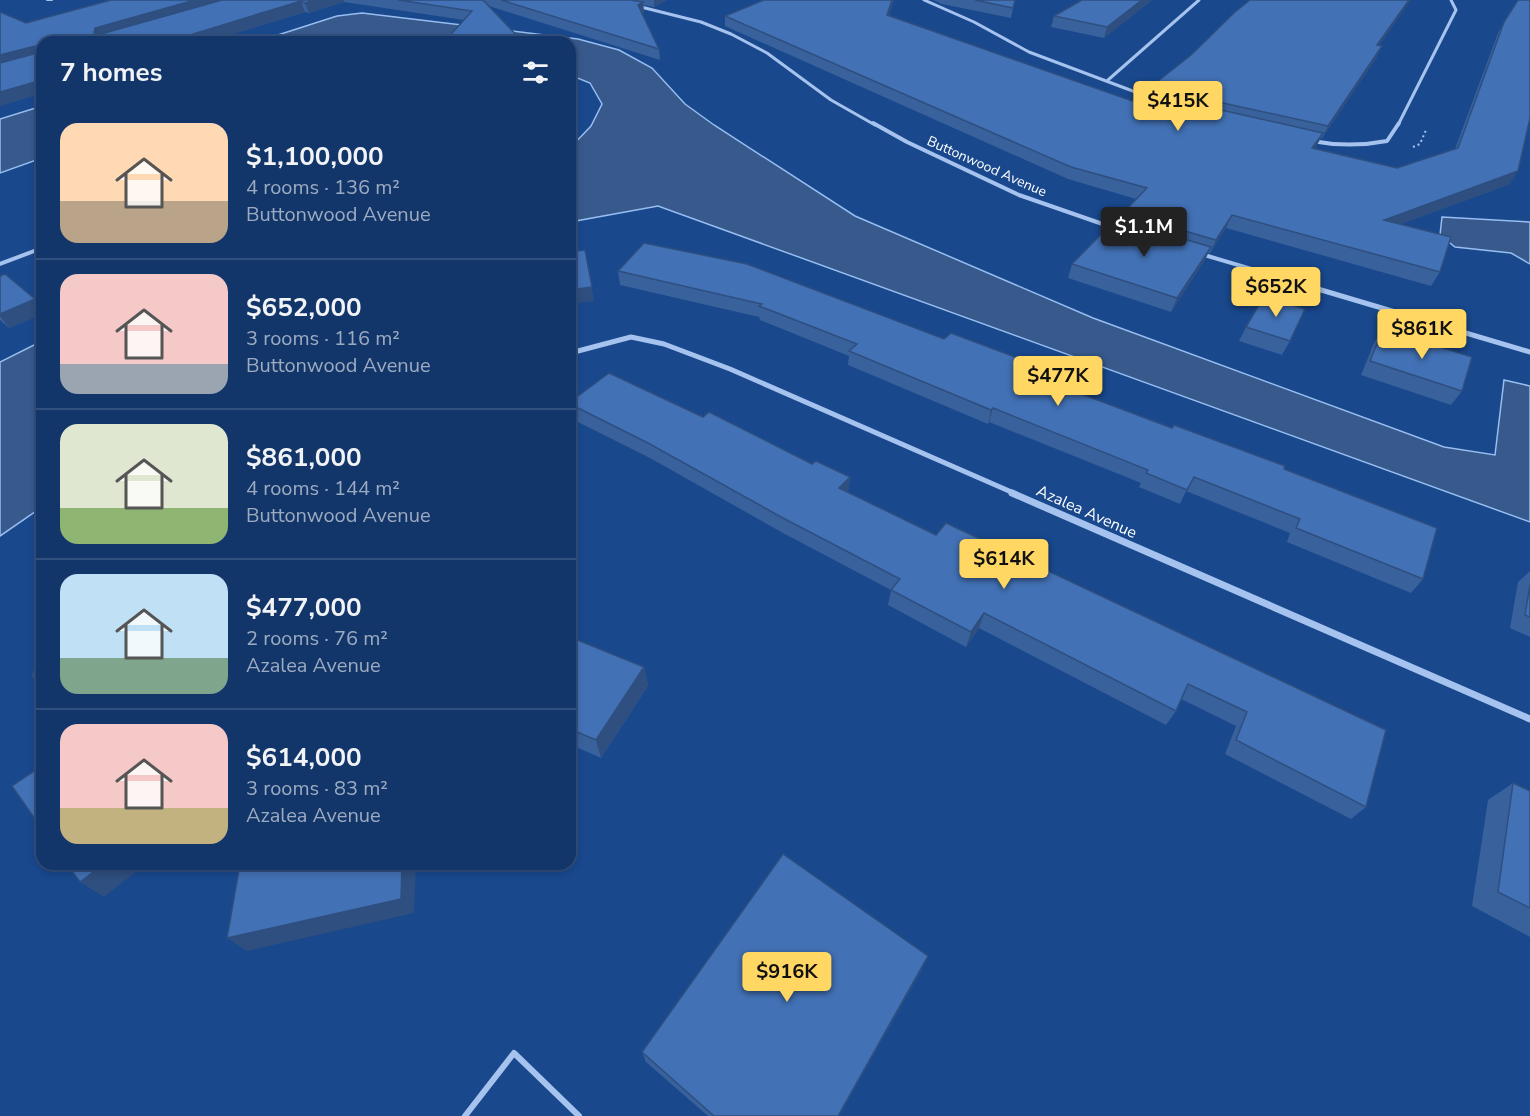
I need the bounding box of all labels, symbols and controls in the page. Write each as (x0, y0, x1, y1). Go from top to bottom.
text: 7 homes (60, 55, 162, 90)
icon: filters (519, 56, 552, 89)
pin: $415K (1136, 81, 1220, 132)
text: $415K (1147, 87, 1209, 114)
street label: Buttonwood Avenue (924, 132, 1050, 201)
text: $1,100,000 (246, 139, 384, 174)
icon: home (108, 147, 180, 219)
text: 4 rooms · 136 m² (246, 174, 400, 201)
text: Buttonwood Avenue (246, 201, 431, 228)
pin: $1.1M (1102, 207, 1186, 258)
text: $1.1M (1115, 213, 1173, 240)
pin: $652K (1234, 267, 1318, 318)
text: $652K (1245, 273, 1307, 300)
text: $652,000 (246, 290, 362, 325)
icon: home (108, 298, 180, 370)
pin: $861K (1380, 309, 1464, 360)
text: $861K (1391, 315, 1453, 342)
text: 3 rooms · 116 m² (246, 325, 400, 352)
text: Buttonwood Avenue (246, 352, 431, 379)
pin: $477K (1016, 356, 1100, 407)
text: $477K (1027, 362, 1089, 389)
text: $861,000 (246, 440, 362, 475)
icon: home (108, 448, 180, 520)
text: 4 rooms · 144 m² (246, 475, 400, 502)
street label: Azalea Avenue (1033, 480, 1140, 544)
text: Buttonwood Avenue (246, 502, 431, 529)
pin: $614K (962, 539, 1046, 590)
text: $614K (973, 545, 1035, 572)
text: $477,000 (246, 590, 362, 625)
icon: home (108, 598, 180, 670)
text: 2 rooms · 76 m² (246, 625, 388, 652)
text: Azalea Avenue (246, 652, 381, 679)
text: $614,000 (246, 740, 362, 775)
icon: home (108, 748, 180, 820)
text: 3 rooms · 83 m² (246, 775, 388, 802)
text: Azalea Avenue (246, 802, 381, 829)
pin: $916K (745, 952, 829, 1003)
text: $916K (756, 958, 818, 985)

